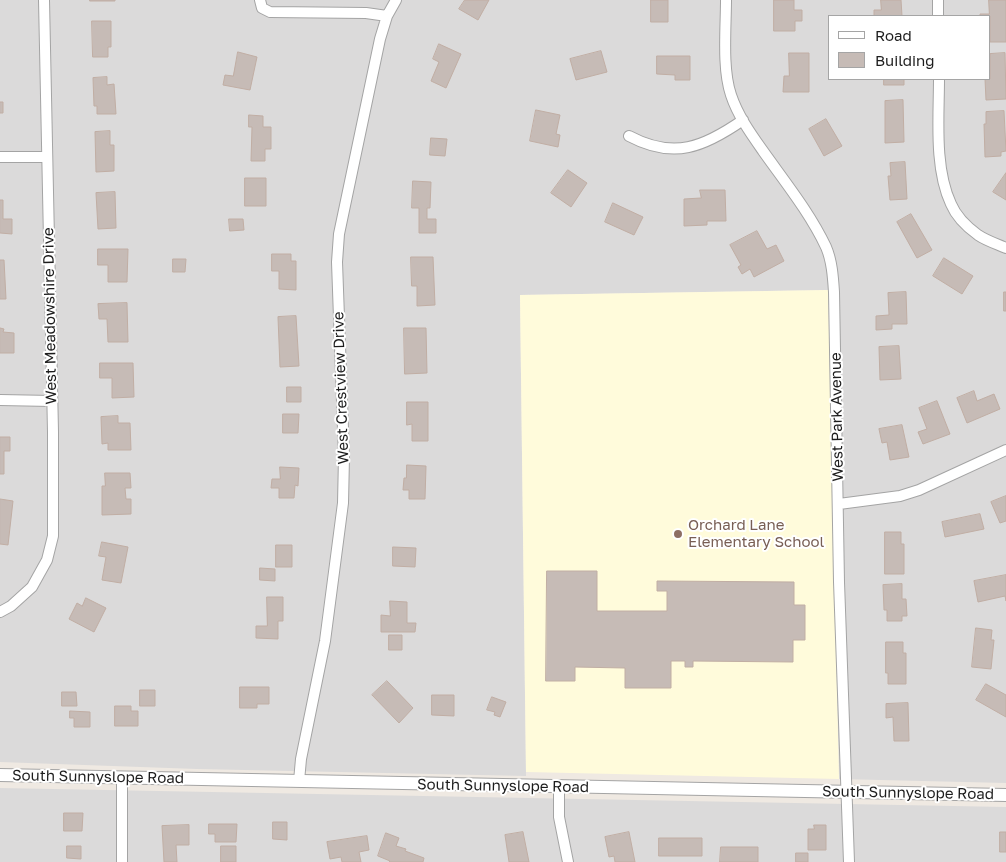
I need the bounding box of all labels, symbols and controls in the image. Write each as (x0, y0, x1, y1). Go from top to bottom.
legend (828, 15, 991, 80)
text: Road (875, 26, 912, 44)
text: Building (875, 51, 935, 69)
street label: West Meadowshire Drive (39, 227, 61, 405)
street label: West Crestview Drive (329, 311, 353, 465)
street label: West Park Avenue (827, 352, 847, 482)
place label: Orchard Lane Elementary School (688, 516, 824, 551)
marker: Orchard Lane Elementary School (672, 528, 684, 540)
street label: South Sunnyslope Road (12, 767, 184, 787)
street label: South Sunnyslope Road (417, 776, 589, 796)
street label: South Sunnyslope Road (822, 783, 994, 803)

